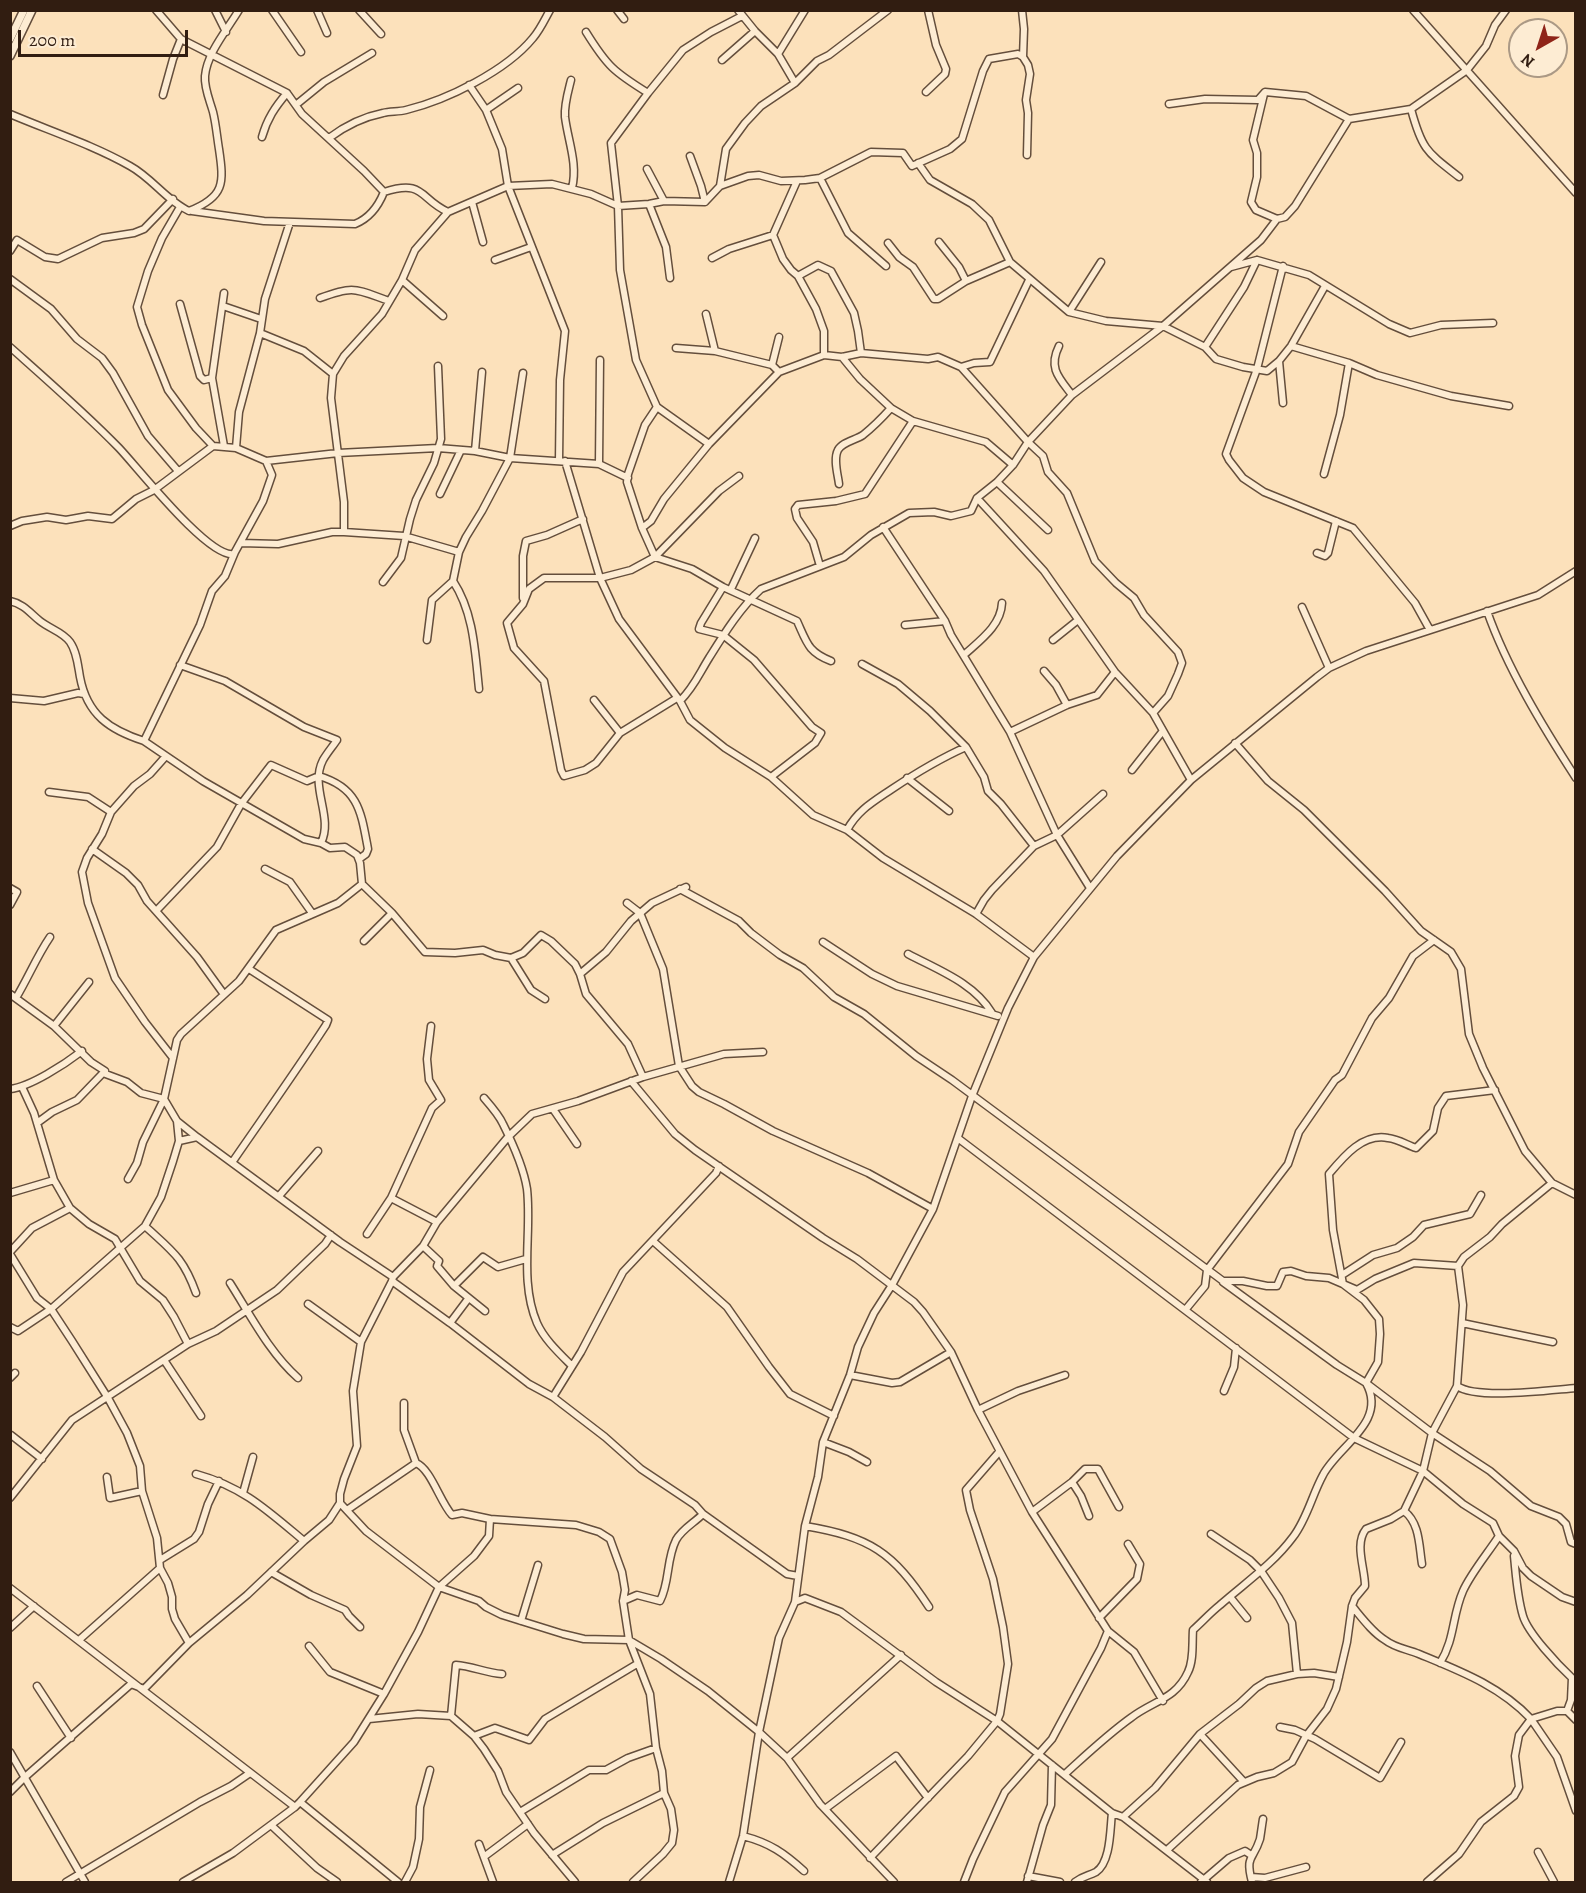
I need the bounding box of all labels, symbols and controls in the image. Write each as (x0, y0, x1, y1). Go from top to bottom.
scale bar (21, 18, 190, 56)
north arrow (1508, 18, 1568, 78)
text: 200 m (29, 28, 75, 52)
text: N (1516, 48, 1539, 73)

